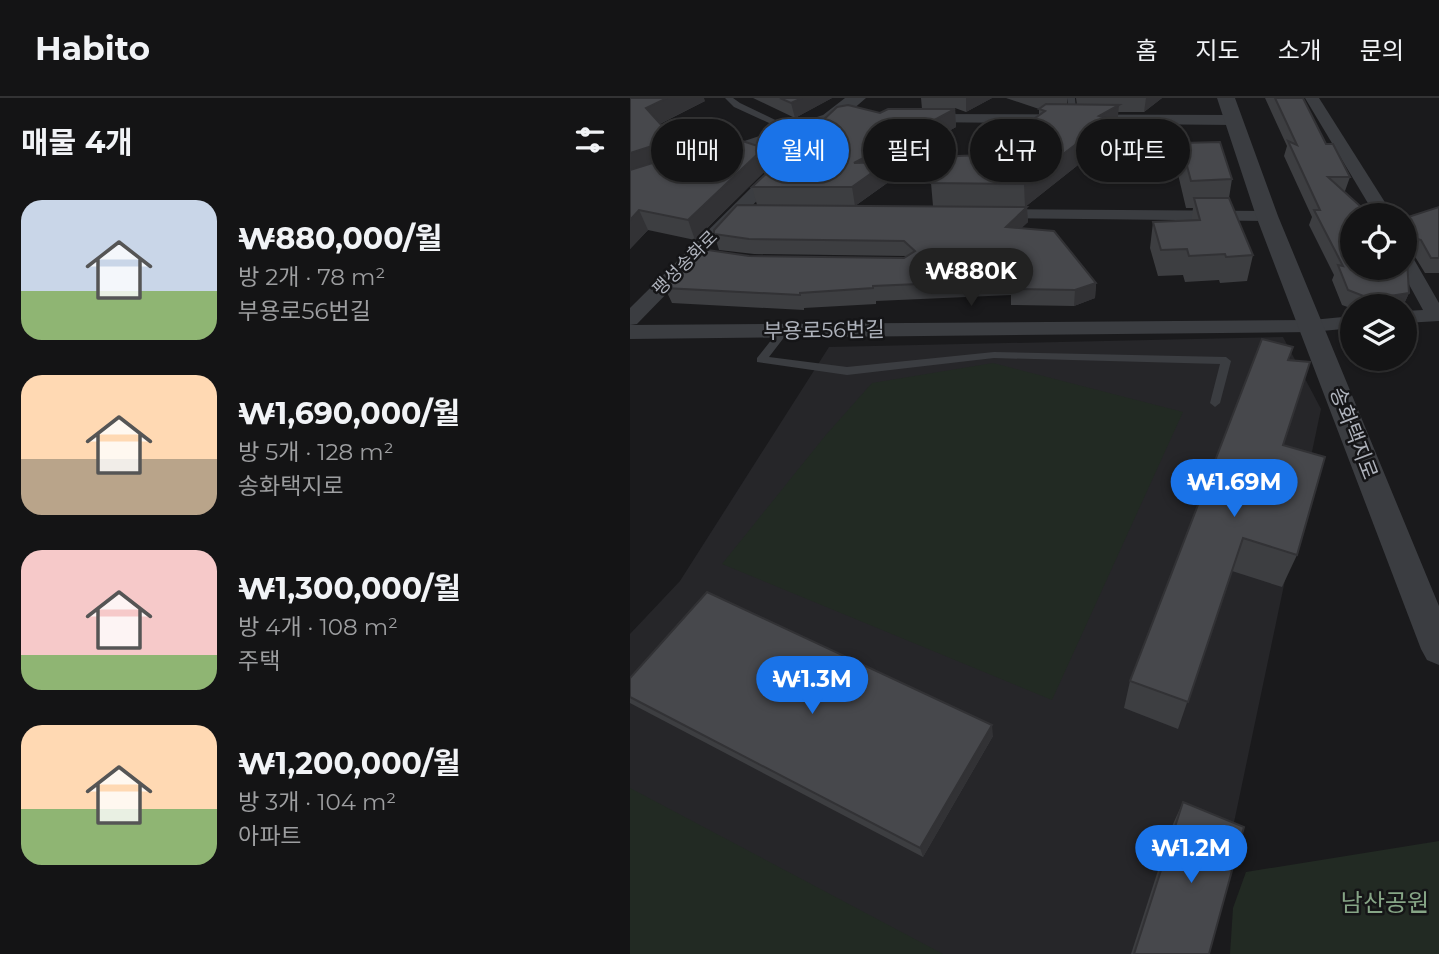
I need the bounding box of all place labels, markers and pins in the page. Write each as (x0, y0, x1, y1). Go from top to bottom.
pin: ₩880K (922, 248, 1020, 308)
pin: ₩1.69M (1177, 460, 1291, 519)
pin: ₩1.3M (763, 656, 861, 716)
pin: ₩1.2M (1142, 826, 1240, 885)

